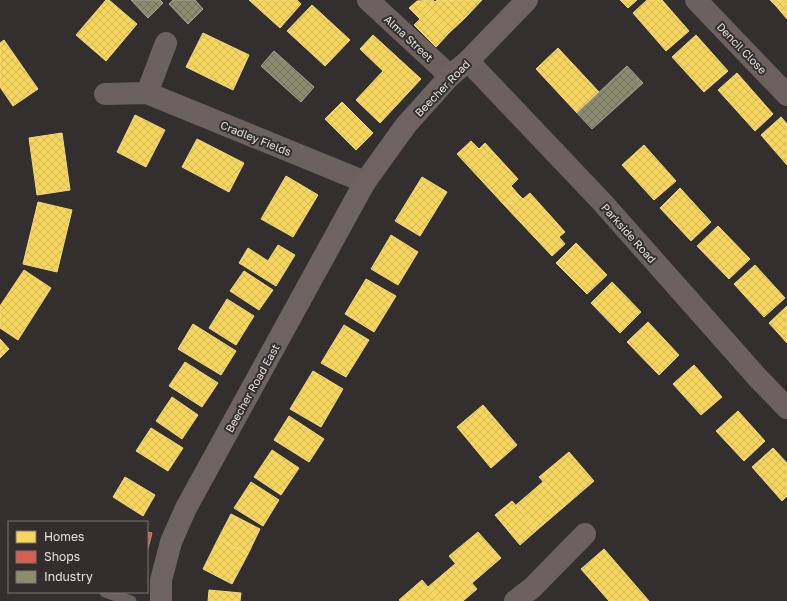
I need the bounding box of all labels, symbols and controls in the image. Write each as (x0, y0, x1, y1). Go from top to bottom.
street label: Alma Street (382, 12, 436, 64)
street label: Dencil Close (714, 20, 770, 76)
street label: Beecher Road (412, 57, 472, 119)
street label: Cradley Fields (219, 118, 293, 158)
street label: Parkside Road (599, 201, 659, 265)
street label: Beecher Road East (222, 342, 282, 434)
legend (8, 521, 148, 593)
text: Homes (44, 529, 84, 544)
text: Shops (44, 549, 80, 564)
text: Industry (44, 569, 93, 584)

